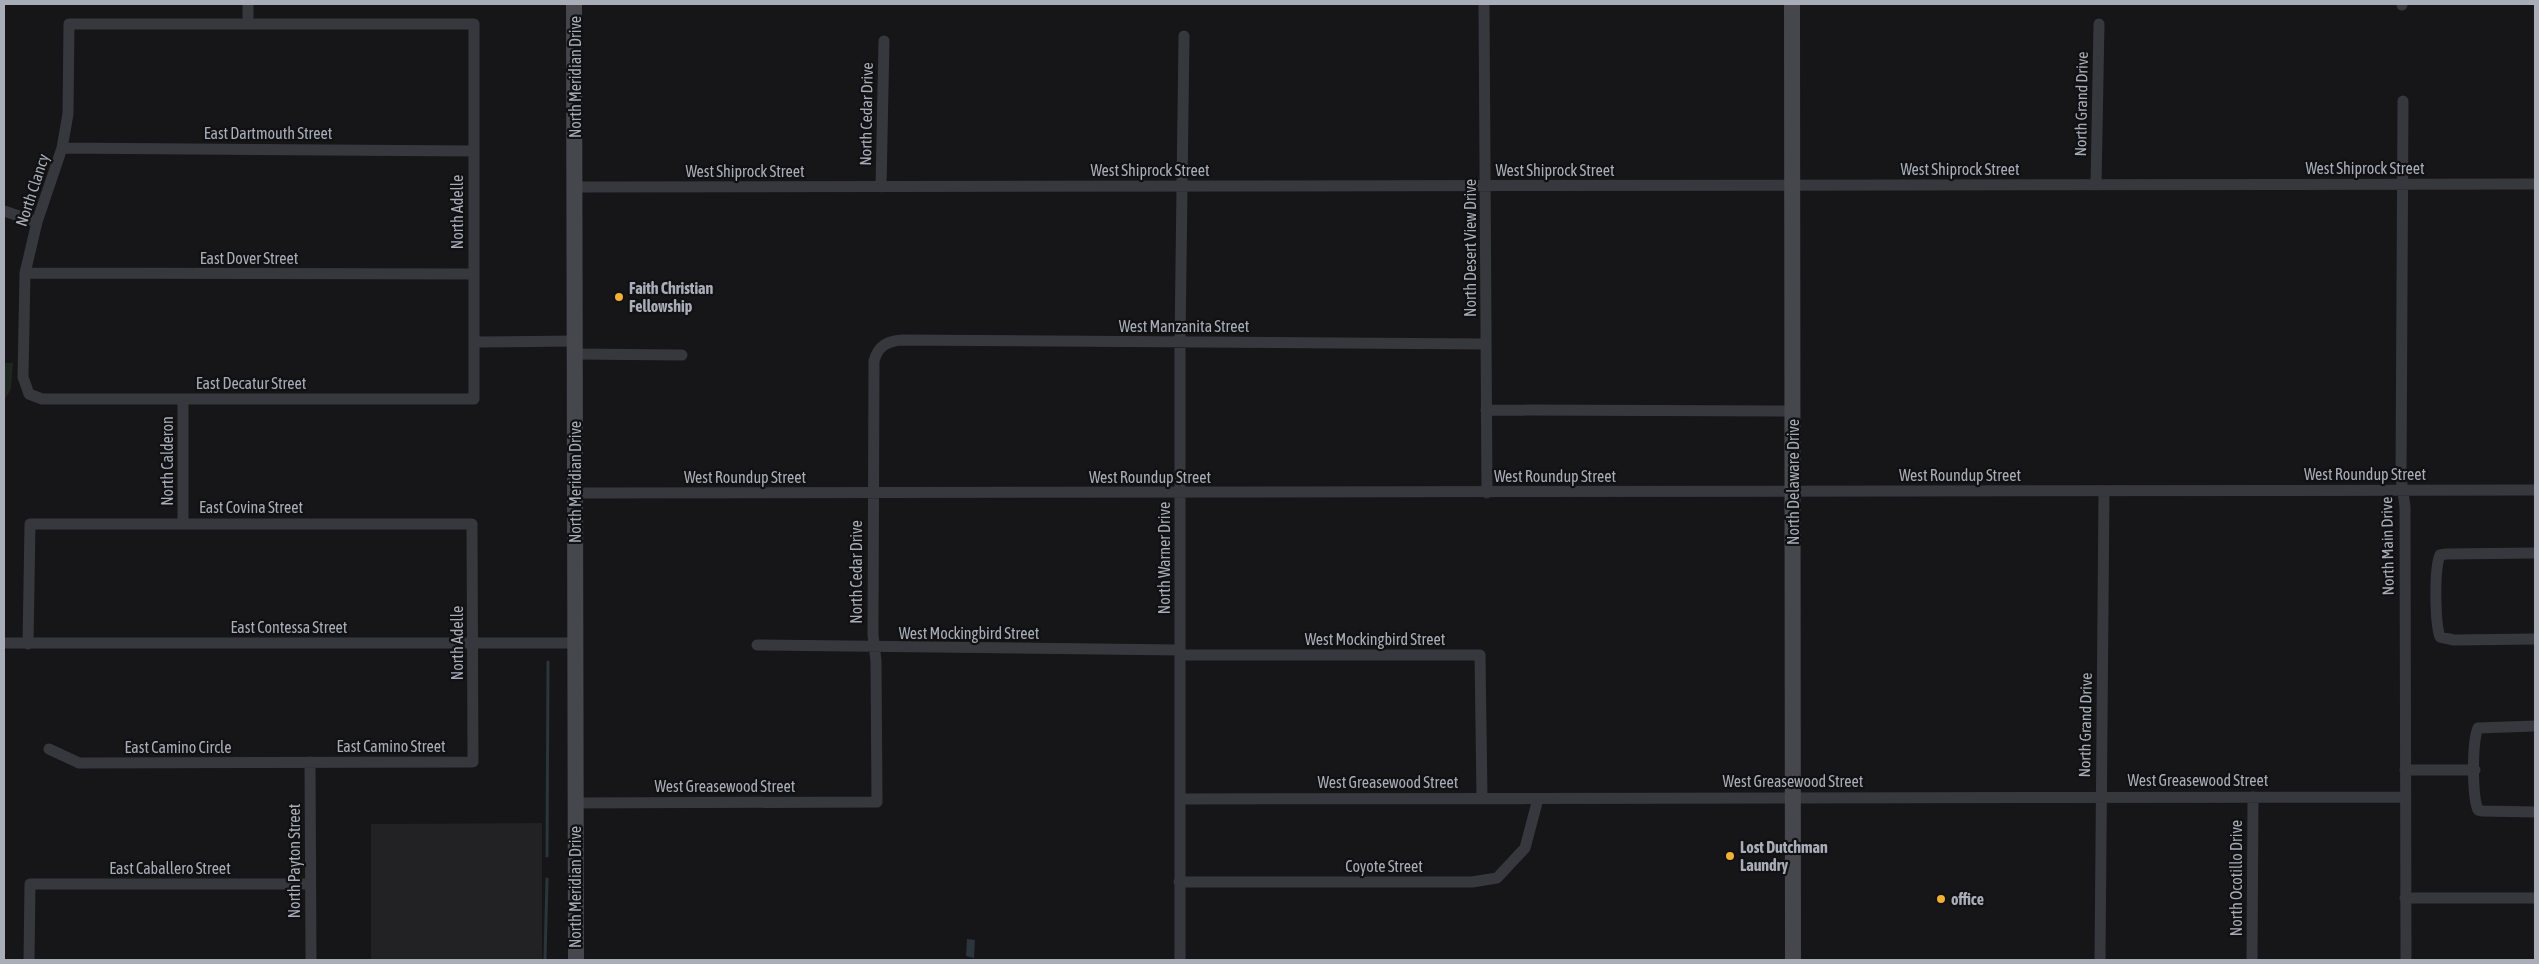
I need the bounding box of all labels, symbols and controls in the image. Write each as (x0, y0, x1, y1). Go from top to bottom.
street label: North Meridian Drive (566, 16, 584, 138)
street label: North Grand Drive (2071, 51, 2091, 157)
street label: North Cedar Drive (856, 62, 876, 166)
street label: East Dartmouth Street (204, 124, 333, 142)
street label: North Clancy (12, 151, 53, 229)
street label: West Shiprock Street (2305, 159, 2425, 178)
street label: West Shiprock Street (1900, 160, 2020, 179)
street label: West Shiprock Street (1090, 161, 1210, 180)
street label: West Shiprock Street (1495, 161, 1615, 180)
street label: West Shiprock Street (685, 162, 805, 181)
street label: North Adelle (448, 175, 466, 249)
street label: North Desert View Drive (1461, 179, 1479, 317)
street label: East Dover Street (200, 249, 299, 267)
place label: Faith Christian Fellowship (629, 279, 714, 315)
marker: Faith Christian Fellowship (613, 291, 625, 303)
street label: West Manzanita Street (1119, 317, 1250, 335)
street label: East Decatur Street (196, 374, 307, 392)
street label: North Calderon (158, 416, 176, 506)
street label: North Delaware Drive (1784, 419, 1802, 545)
street label: North Meridian Drive (566, 421, 584, 543)
street label: West Roundup Street (2304, 465, 2426, 484)
street label: West Roundup Street (1899, 466, 2021, 485)
street label: West Roundup Street (1494, 467, 1616, 486)
street label: West Roundup Street (684, 468, 806, 487)
street label: West Roundup Street (1089, 468, 1211, 487)
street label: North Main Drive (2377, 496, 2397, 596)
street label: East Covina Street (199, 498, 303, 516)
street label: North Warner Drive (1155, 502, 1173, 614)
street label: North Cedar Drive (847, 520, 865, 624)
street label: North Adelle (448, 606, 466, 680)
street label: East Contessa Street (231, 618, 348, 636)
street label: West Mockingbird Street (899, 624, 1040, 643)
street label: West Mockingbird Street (1305, 630, 1446, 649)
street label: North Grand Drive (2075, 672, 2095, 778)
street label: East Camino Street (336, 737, 446, 755)
street label: East Camino Circle (125, 738, 231, 756)
street label: West Greasewood Street (2128, 771, 2269, 789)
street label: West Greasewood Street (1723, 772, 1864, 790)
street label: West Greasewood Street (1318, 773, 1459, 791)
street label: West Greasewood Street (655, 777, 796, 795)
street label: North Payton Street (285, 803, 304, 918)
street label: North Ocotillo Drive (2227, 820, 2245, 936)
street label: North Meridian Drive (566, 826, 584, 948)
place label: Lost Dutchman Laundry (1740, 838, 1828, 874)
marker: Lost Dutchman Laundry (1724, 850, 1736, 862)
street label: Coyote Street (1345, 857, 1423, 876)
street label: East Caballero Street (109, 859, 231, 877)
place label: office (1951, 890, 1984, 908)
marker: office (1935, 893, 1947, 905)

